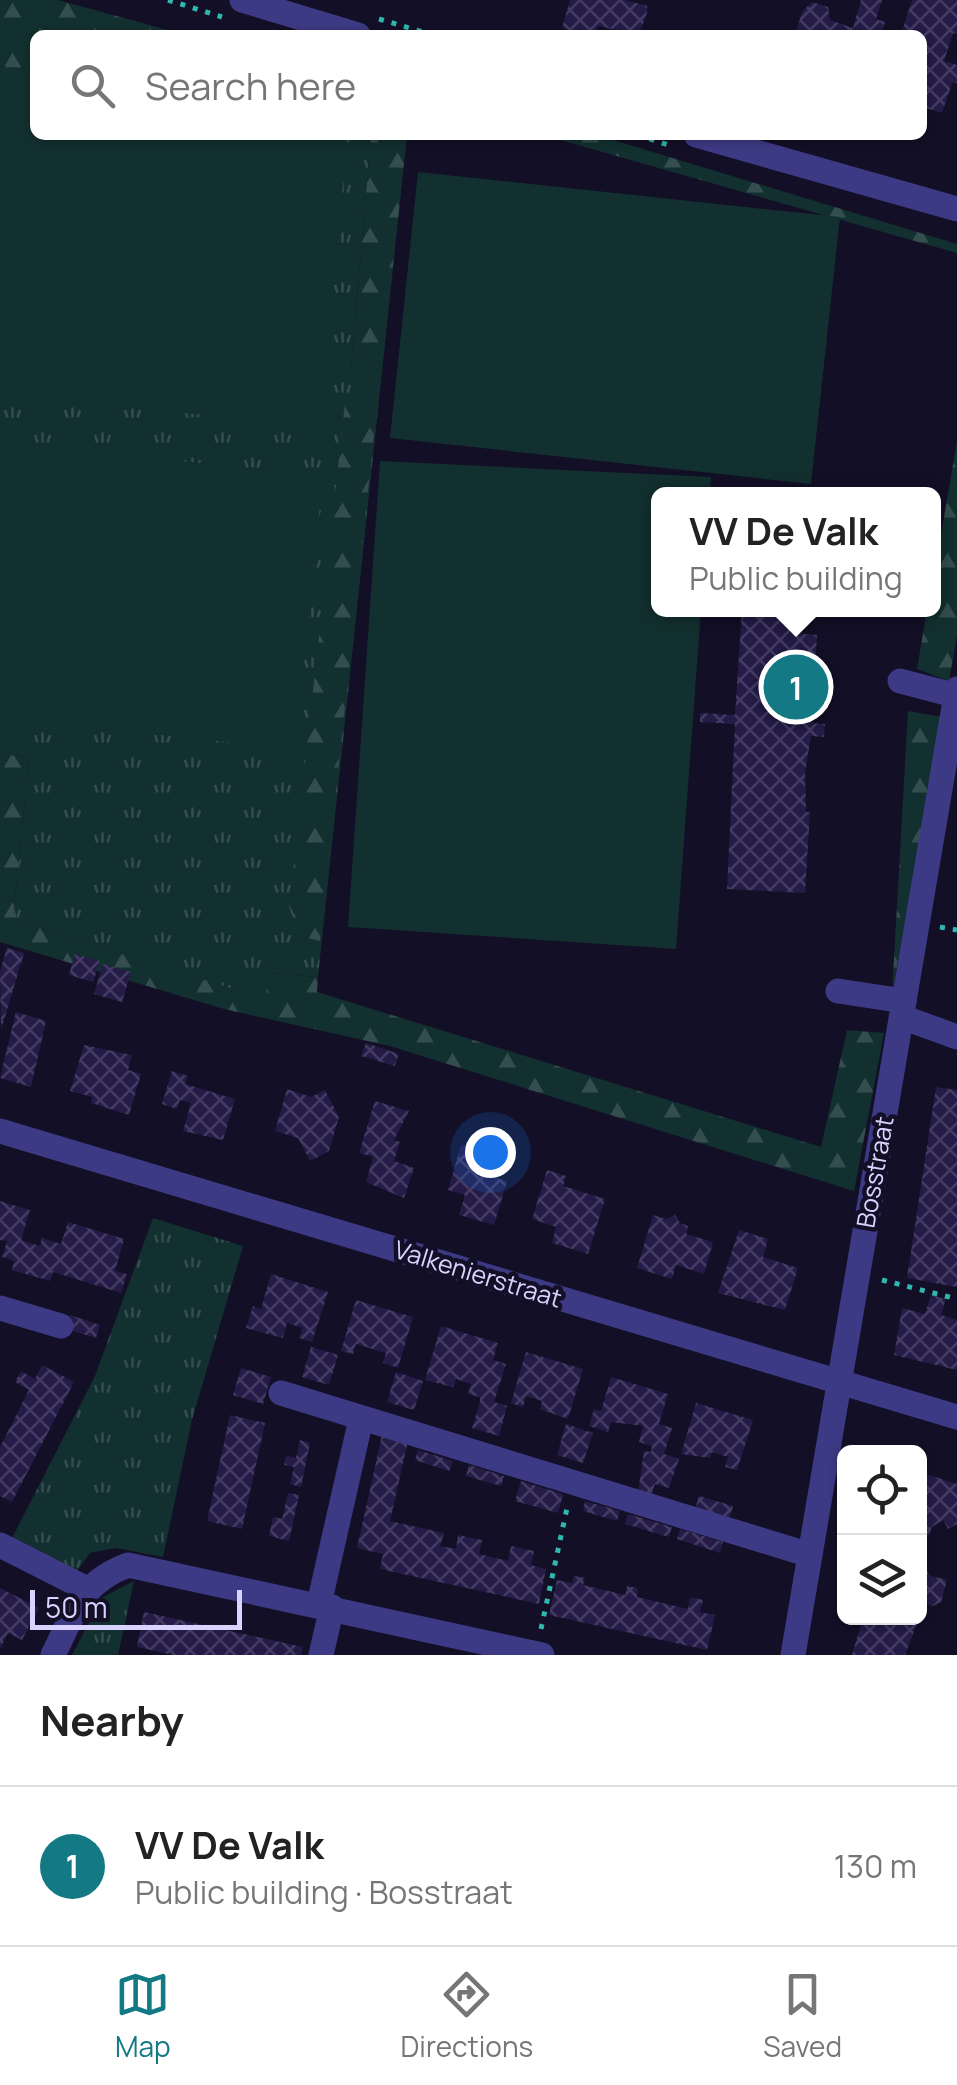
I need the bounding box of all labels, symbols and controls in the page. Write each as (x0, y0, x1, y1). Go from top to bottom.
search box (30, 30, 927, 140)
icon: search (65, 58, 120, 113)
text: Search here (145, 59, 356, 111)
popup (651, 487, 941, 617)
text: VV De Valk (689, 504, 878, 556)
text: Public building (689, 556, 903, 600)
pin: 1 (764, 650, 828, 724)
street label: Bosstraat (848, 1113, 902, 1230)
your location (465, 1127, 516, 1178)
street label: Valkenierstraat (390, 1231, 566, 1316)
map controls (837, 1445, 927, 1625)
button: locate (837, 1445, 927, 1535)
button: layers (837, 1535, 927, 1625)
scale bar (30, 1585, 242, 1630)
text: 50 m (45, 1588, 108, 1626)
text: Nearby (40, 1691, 184, 1749)
text: VV De Valk (135, 1818, 324, 1870)
text: 1 (65, 1844, 80, 1888)
text: 130 m (834, 1844, 917, 1888)
text: Public building · Bosstraat (135, 1870, 513, 1914)
tab: Map (115, 1967, 171, 2065)
tab: Directions (401, 1967, 533, 2065)
tab: Saved (763, 1967, 842, 2065)

